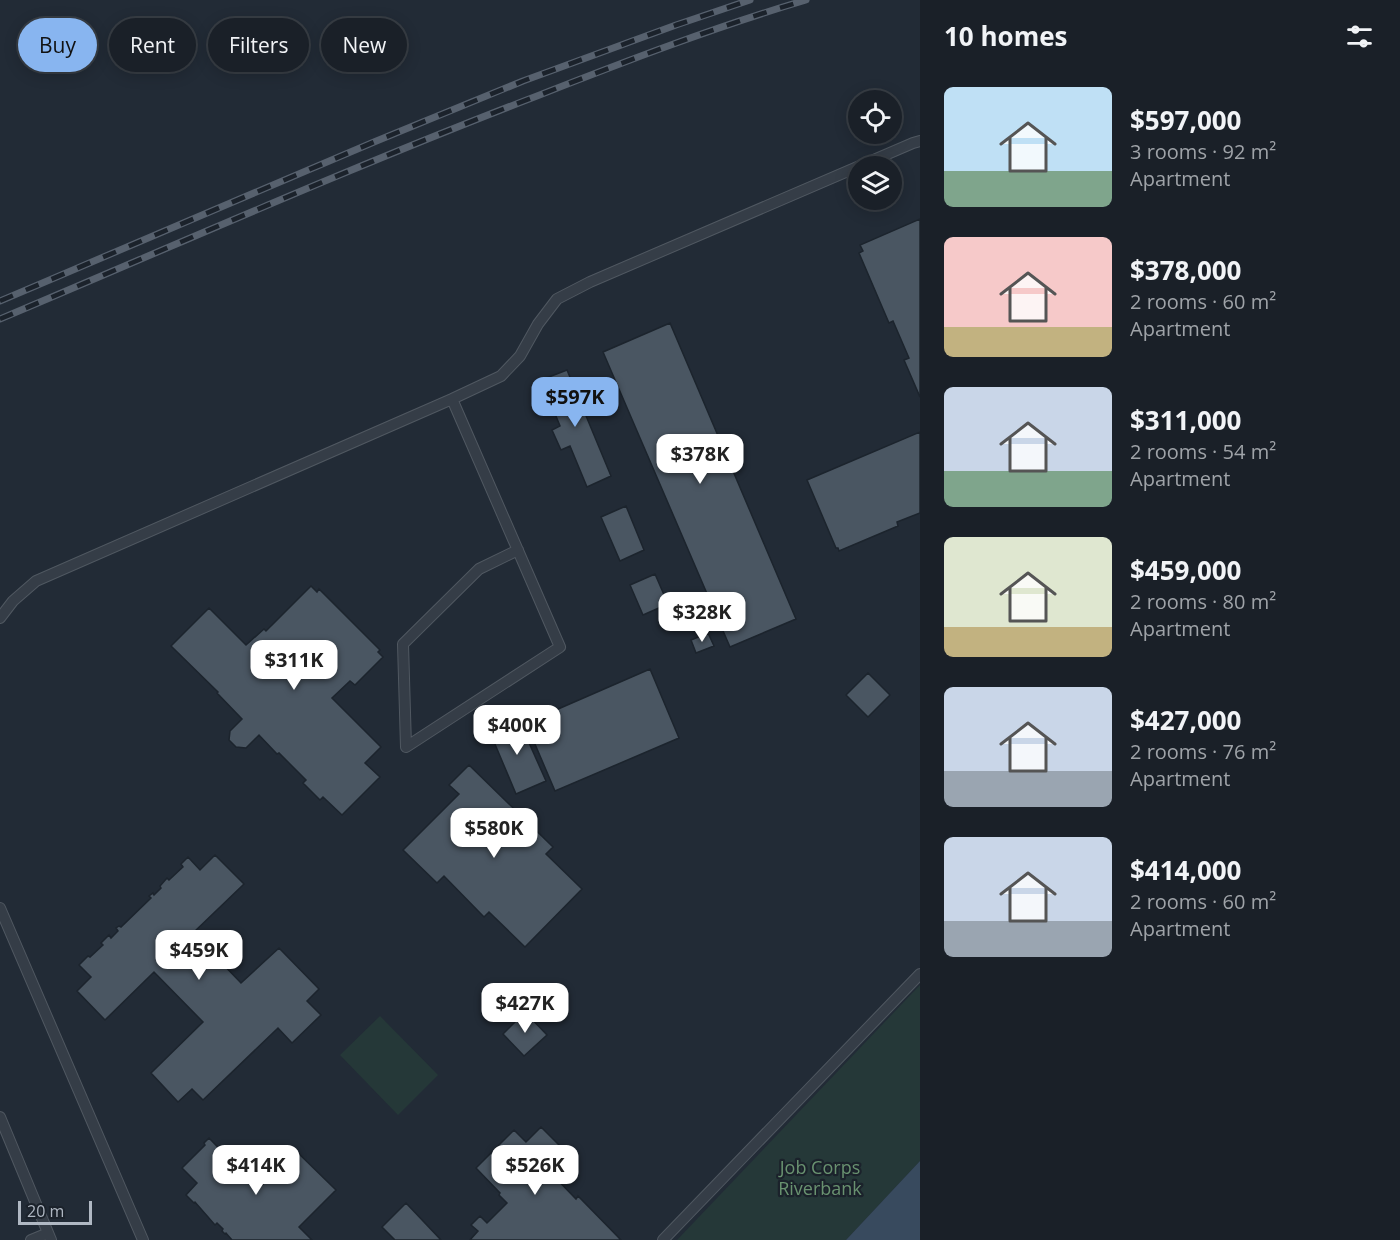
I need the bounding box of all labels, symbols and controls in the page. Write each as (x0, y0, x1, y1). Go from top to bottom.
chip: Buy (18, 18, 97, 72)
chip: Rent (109, 18, 196, 72)
chip: Filters (208, 18, 309, 72)
chip: New (321, 18, 407, 72)
text: 10 homes (944, 18, 1068, 54)
icon: filters (1343, 20, 1376, 53)
map controls (848, 90, 902, 210)
button: locate (848, 90, 902, 144)
text: $597,000 (1130, 102, 1241, 138)
icon: home (992, 111, 1064, 183)
text: 3 rooms · 92 m² (1130, 138, 1276, 165)
button: layers (848, 156, 902, 210)
text: Apartment (1130, 165, 1230, 192)
text: $378,000 (1130, 252, 1241, 288)
icon: home (992, 261, 1064, 333)
text: 2 rooms · 60 m² (1130, 288, 1276, 315)
text: Apartment (1130, 315, 1230, 342)
pin: $597K (533, 377, 617, 428)
text: $597K (545, 383, 605, 410)
text: $311,000 (1130, 402, 1241, 438)
icon: home (992, 411, 1064, 483)
pin: $378K (658, 434, 742, 485)
text: 2 rooms · 54 m² (1130, 438, 1276, 465)
text: $378K (670, 440, 730, 467)
text: Apartment (1130, 465, 1230, 492)
text: $459,000 (1130, 552, 1241, 588)
icon: home (992, 561, 1064, 633)
text: 2 rooms · 80 m² (1130, 588, 1276, 615)
pin: $328K (660, 592, 744, 643)
text: $328K (672, 598, 732, 625)
text: Apartment (1130, 615, 1230, 642)
pin: $311K (252, 640, 336, 691)
text: $311K (264, 646, 324, 673)
text: $427,000 (1130, 702, 1241, 738)
pin: $400K (475, 705, 559, 756)
text: $400K (487, 711, 547, 738)
icon: home (992, 711, 1064, 783)
text: 2 rooms · 76 m² (1130, 738, 1276, 765)
text: Apartment (1130, 765, 1230, 792)
pin: $580K (452, 808, 536, 859)
text: $580K (464, 814, 524, 841)
text: $414,000 (1130, 852, 1241, 888)
icon: home (992, 861, 1064, 933)
text: 2 rooms · 60 m² (1130, 888, 1276, 915)
text: Apartment (1130, 915, 1230, 942)
pin: $459K (157, 930, 241, 981)
text: $459K (169, 936, 229, 963)
pin: $427K (483, 983, 567, 1034)
text: $427K (495, 989, 555, 1016)
pin: $414K (214, 1145, 298, 1196)
pin: $526K (493, 1145, 577, 1196)
text: $414K (226, 1151, 286, 1178)
text: $526K (505, 1151, 565, 1178)
park label: Job Corps Riverbank (778, 1155, 862, 1200)
scale bar (18, 1198, 92, 1226)
text: 20 m (27, 1200, 64, 1222)

